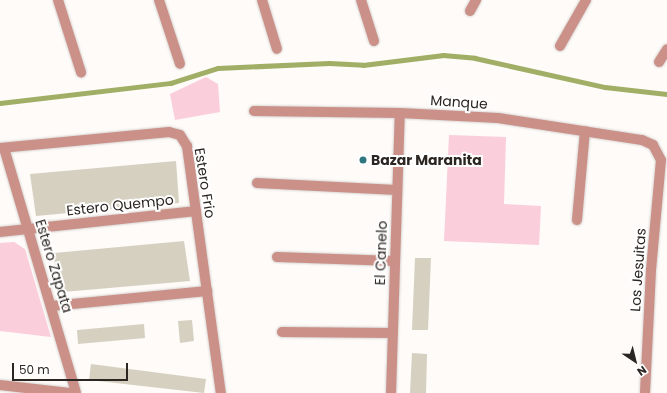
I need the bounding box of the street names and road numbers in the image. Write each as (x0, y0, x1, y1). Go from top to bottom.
street label: Manque (430, 92, 488, 112)
street label: Estero Frio (191, 147, 219, 219)
street label: Estero Quempo (66, 191, 174, 219)
street label: Estero Zapata (32, 217, 76, 315)
street label: El Canelo (371, 220, 391, 286)
street label: Los Jesuitas (627, 228, 649, 312)

